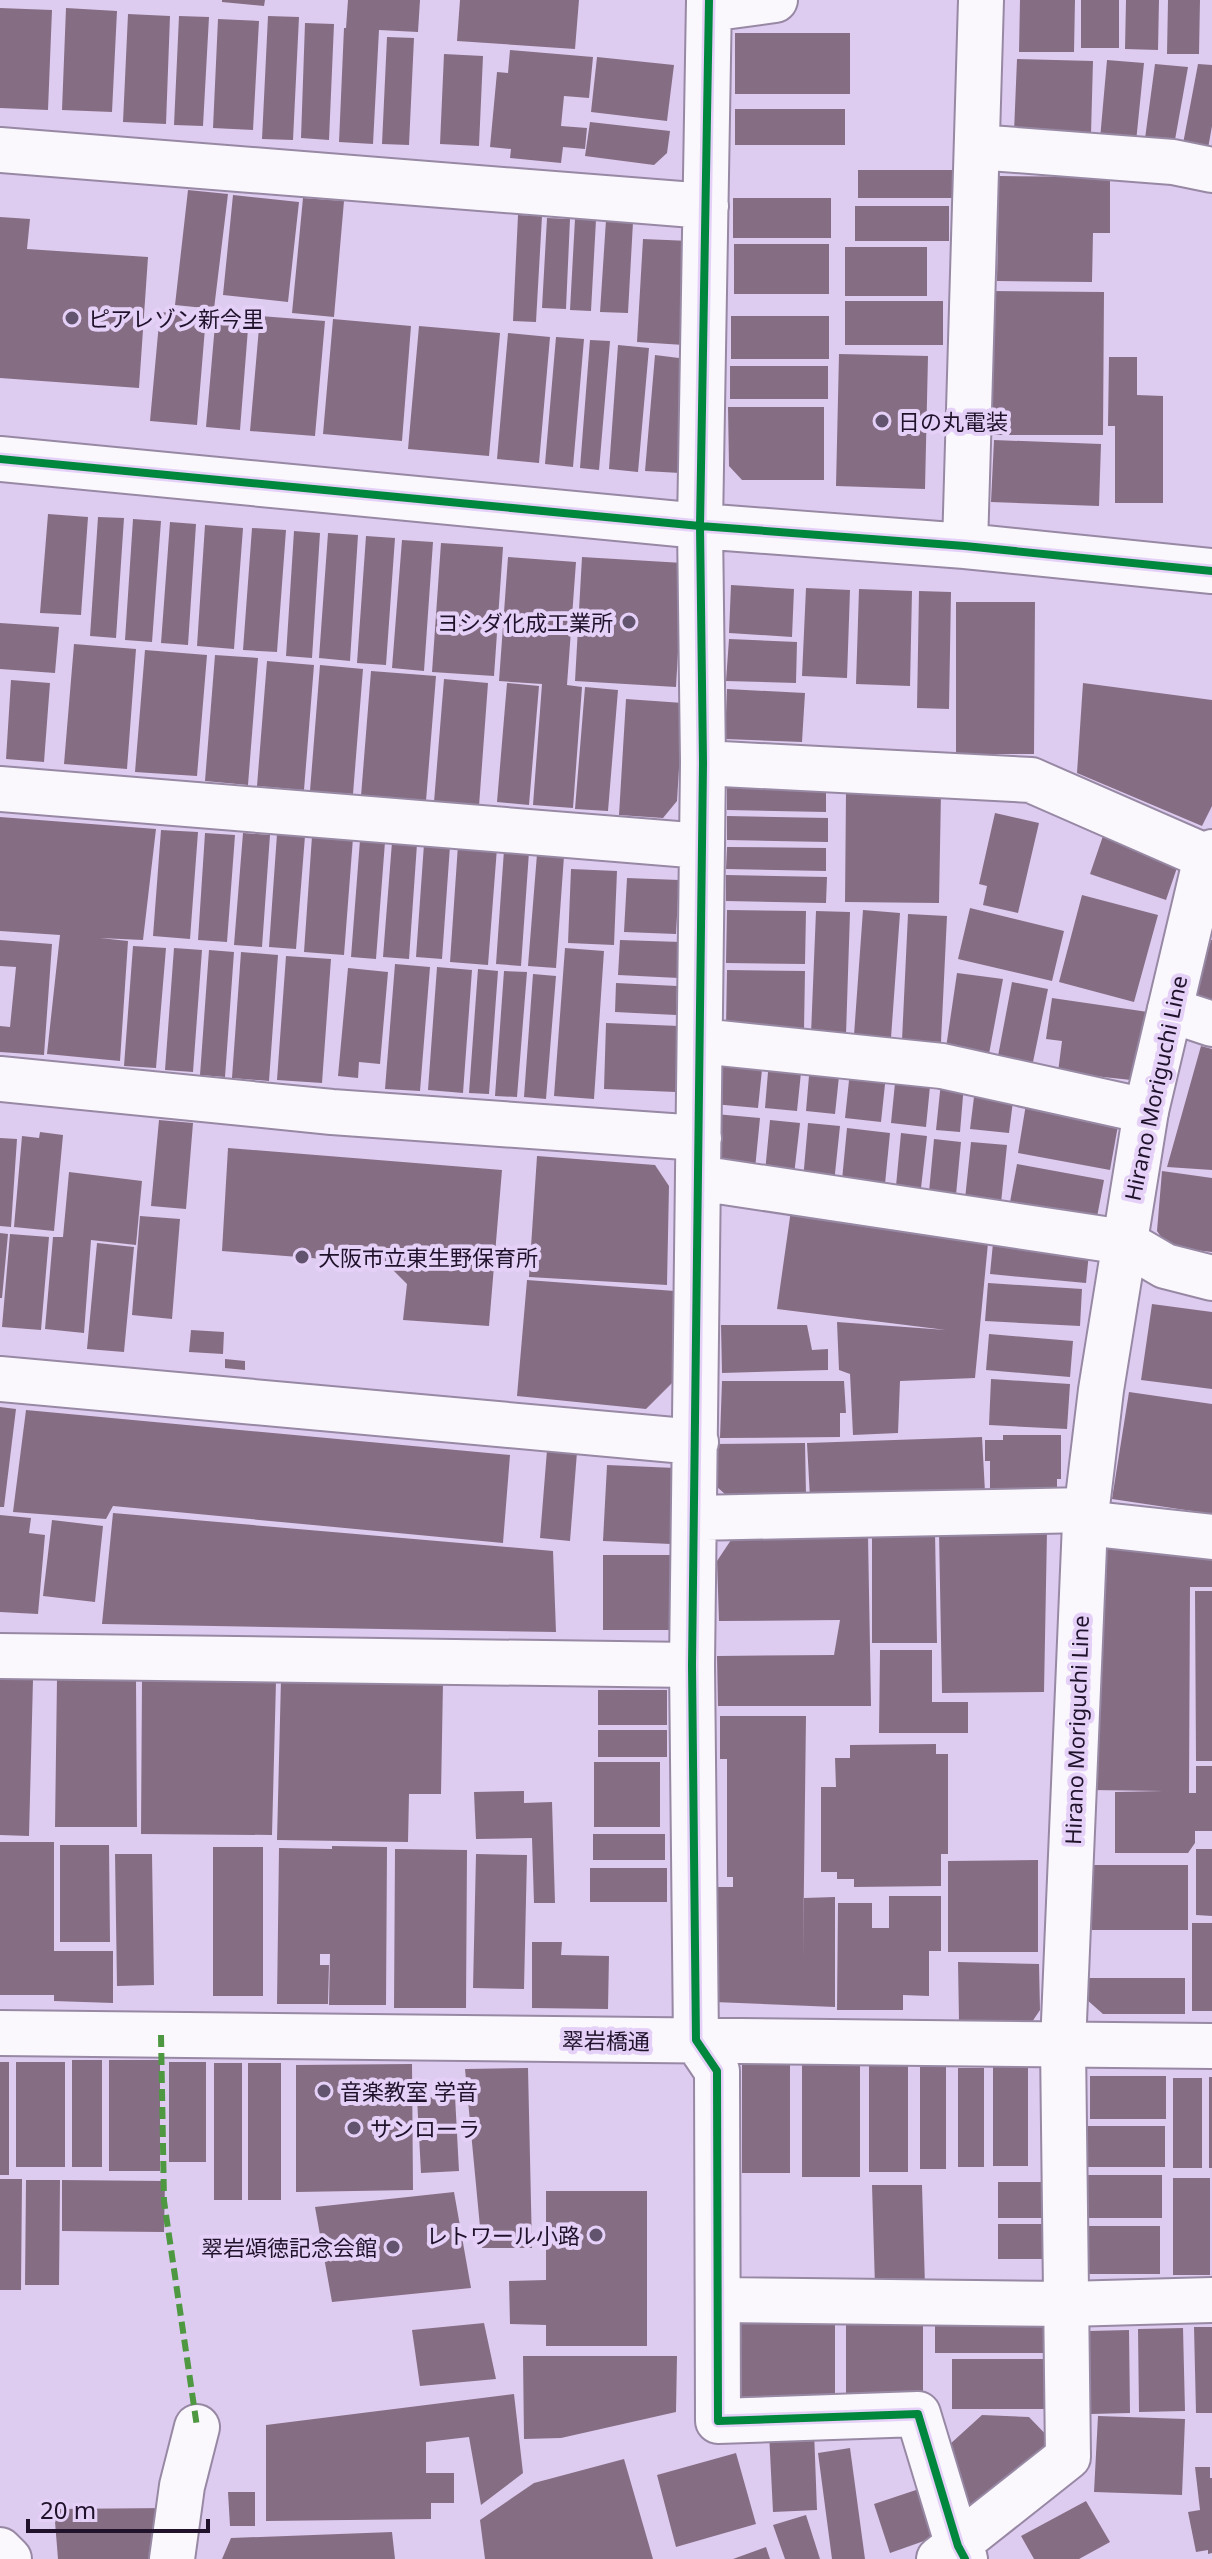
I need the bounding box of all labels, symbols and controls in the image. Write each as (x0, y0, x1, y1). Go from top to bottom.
place label: ピアレゾン新今里 (88, 303, 264, 333)
marker: ピアレゾン新今里 (63, 309, 81, 327)
place label: 日の丸電装 (898, 406, 1008, 436)
marker: 日の丸電装 (873, 412, 891, 430)
place label: ヨシダ化成工業所 (437, 607, 613, 637)
marker: ヨシダ化成工業所 (620, 613, 638, 631)
street label: Hirano Moriguchi Line (1116, 973, 1194, 1203)
place label: 大阪市立東生野保育所 (318, 1242, 538, 1272)
marker: 大阪市立東生野保育所 (293, 1248, 311, 1266)
street label: Hirano Moriguchi Line (1057, 1615, 1095, 1845)
street label: 翠岩橋通 (562, 2024, 650, 2056)
place label: 音楽教室 学音 (340, 2076, 478, 2106)
marker: 音楽教室 学音 (315, 2082, 333, 2100)
place label: サンローラ (370, 2113, 480, 2143)
marker: サンローラ (345, 2119, 363, 2137)
place label: レトワール小路 (426, 2220, 580, 2250)
marker: レトワール小路 (587, 2226, 605, 2244)
place label: 翠岩頌徳記念会館 (201, 2232, 377, 2262)
marker: 翠岩頌徳記念会館 (384, 2238, 402, 2256)
scale bar (28, 2483, 208, 2533)
text: 20 m (40, 2493, 96, 2526)

